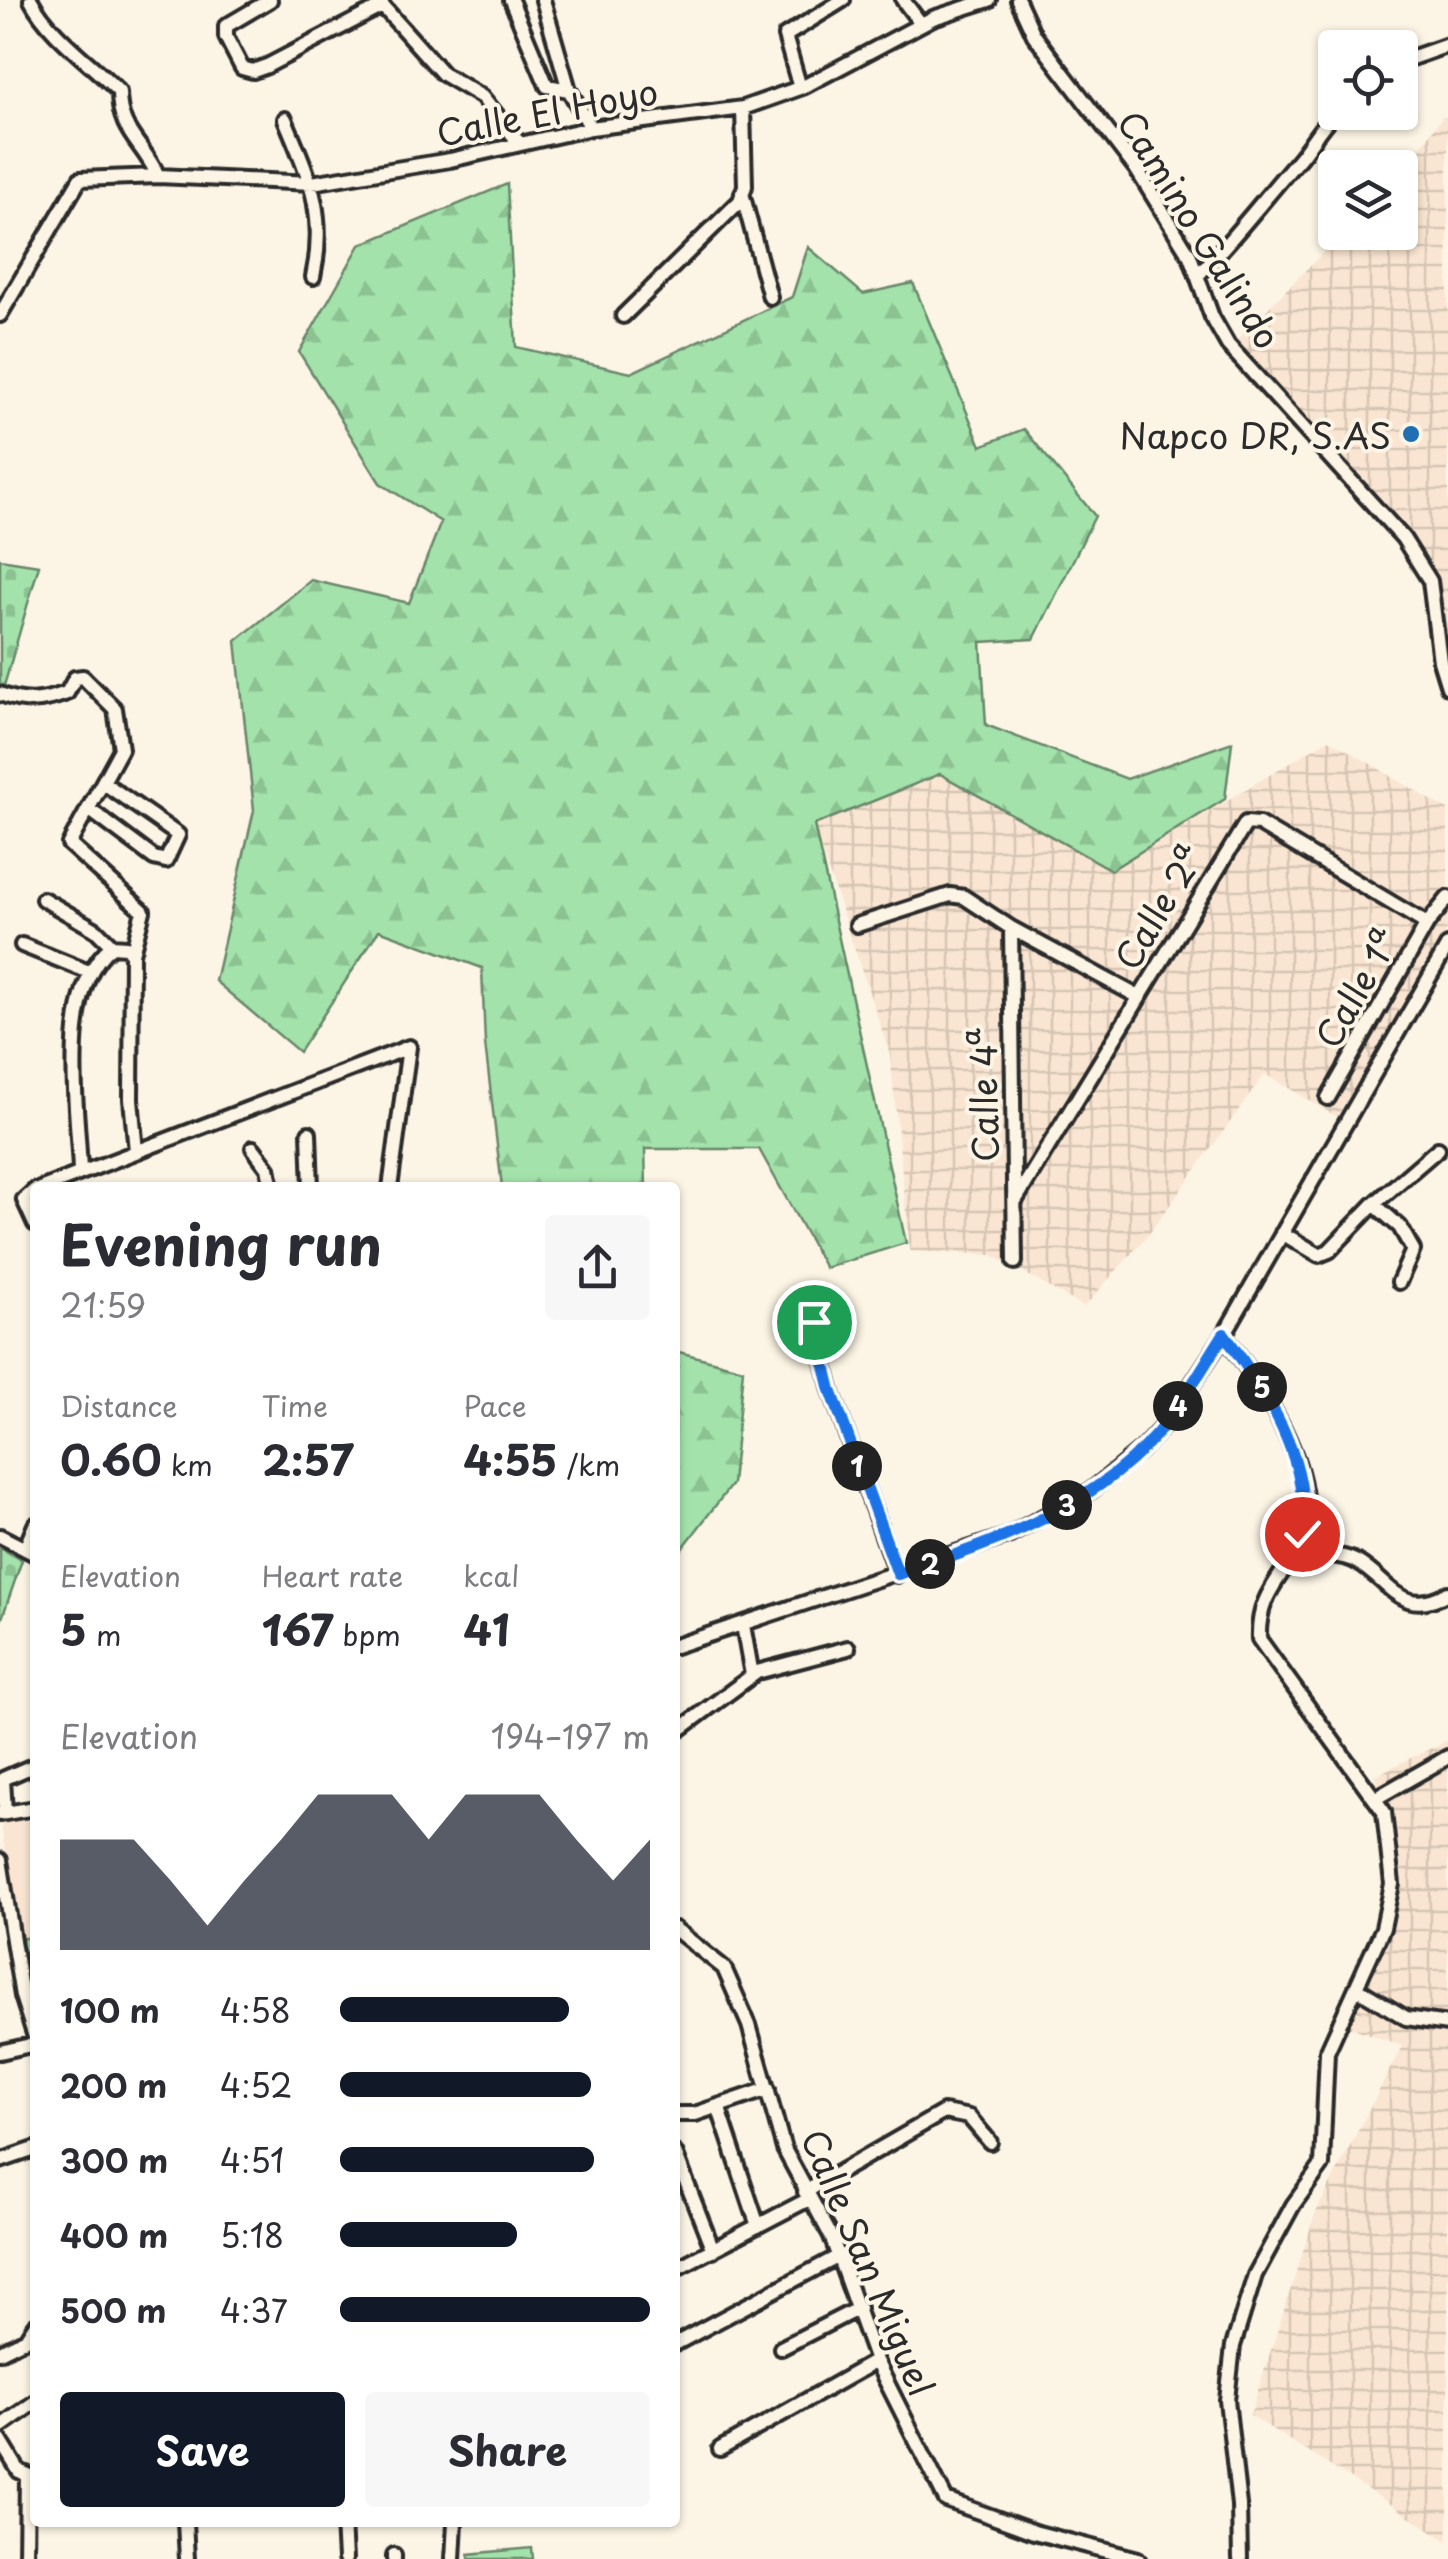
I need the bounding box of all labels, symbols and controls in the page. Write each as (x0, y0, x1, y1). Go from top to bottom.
map controls (1318, 30, 1418, 250)
button: locate (1318, 30, 1418, 130)
street label: Calle El Hoyo (432, 64, 662, 158)
street label: Camino Galindo (1105, 100, 1295, 358)
button: layers (1318, 150, 1418, 250)
place label: Napco DR, S.AS (1119, 408, 1391, 461)
marker: Napco DR, S.AS (1400, 423, 1422, 445)
street label: Calle 2ª (1100, 834, 1216, 979)
street label: Calle 1ª (1301, 918, 1411, 1057)
street label: Calle 4ª (955, 1027, 1011, 1162)
text: Evening run (60, 1202, 382, 1285)
button: share (545, 1215, 650, 1320)
pin (772, 1280, 857, 1365)
text: 21:59 (60, 1281, 146, 1329)
icon: arrive (787, 1295, 842, 1350)
pin: 5 (1237, 1362, 1287, 1412)
text: 5 (1253, 1365, 1271, 1408)
pin: 4 (1153, 1381, 1203, 1431)
text: Distance (60, 1384, 178, 1427)
text: Time (262, 1384, 328, 1427)
text: Pace (463, 1384, 527, 1427)
text: 4 (1168, 1384, 1188, 1427)
text: 0.60 (60, 1427, 162, 1490)
text: 2:57 (262, 1427, 354, 1490)
text: 4:55 (463, 1427, 558, 1490)
pin: 1 (832, 1441, 882, 1491)
text: km (162, 1443, 213, 1486)
text: /km (558, 1443, 620, 1486)
text: 1 (850, 1444, 864, 1487)
pin: 3 (1042, 1480, 1092, 1530)
text: 3 (1058, 1483, 1076, 1526)
pin (1260, 1492, 1345, 1577)
icon: check (1275, 1507, 1330, 1562)
pin: 2 (905, 1539, 955, 1589)
text: 2 (920, 1542, 940, 1585)
text: Elevation (60, 1554, 181, 1597)
text: Heart rate (262, 1554, 403, 1597)
text: kcal (463, 1554, 519, 1597)
text: 5 (60, 1597, 87, 1660)
text: 167 (262, 1597, 334, 1660)
text: 41 (463, 1597, 510, 1660)
text: m (87, 1613, 121, 1656)
text: bpm (334, 1613, 401, 1656)
text: Elevation (60, 1712, 198, 1760)
text: 194–197 m (491, 1712, 650, 1760)
text: 100 m (60, 1986, 160, 2034)
text: 4:58 (220, 1986, 291, 2034)
text: 200 m (60, 2061, 167, 2109)
text: 4:52 (220, 2061, 293, 2109)
street label: Calle San Miguel (789, 2120, 949, 2404)
text: 300 m (60, 2136, 168, 2184)
text: 4:51 (220, 2136, 284, 2184)
text: 400 m (60, 2211, 168, 2259)
text: 5:18 (220, 2211, 284, 2259)
text: 500 m (60, 2286, 166, 2334)
text: 4:37 (220, 2286, 288, 2334)
button: Save (60, 2392, 345, 2507)
button: Share (365, 2392, 650, 2507)

